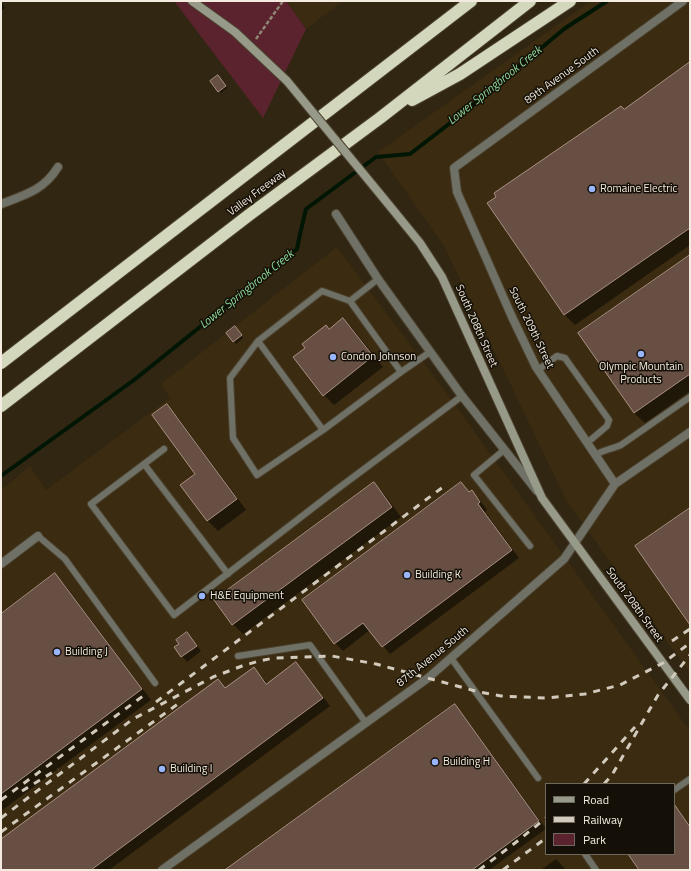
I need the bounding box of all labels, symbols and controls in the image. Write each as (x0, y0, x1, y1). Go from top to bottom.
water label: Lower Springbrook Creek (445, 44, 545, 128)
street label: 89th Avenue South (522, 45, 602, 107)
street label: Valley Freeway (225, 167, 289, 219)
place label: Romaine Electric (600, 182, 677, 196)
marker: Romaine Electric (587, 184, 597, 194)
water label: Lower Springbrook Creek (197, 248, 297, 332)
street label: South 208th Street (452, 283, 500, 369)
street label: South 209th Street (506, 285, 556, 371)
marker: Olympic Mountain Products (636, 349, 646, 359)
place label: Condon Johnson (341, 350, 416, 364)
marker: Condon Johnson (328, 352, 338, 362)
place label: Olympic Mountain Products (599, 360, 683, 386)
street label: South 208th Street (603, 565, 665, 645)
place label: Building K (415, 568, 461, 582)
marker: Building K (402, 570, 412, 580)
place label: H&E Equipment (210, 589, 284, 603)
marker: H&E Equipment (197, 591, 207, 601)
street label: 87th Avenue South (394, 624, 472, 690)
place label: Building J (65, 645, 108, 659)
marker: Building J (52, 647, 62, 657)
place label: Building H (443, 755, 490, 769)
marker: Building H (430, 757, 440, 767)
place label: Building I (170, 762, 212, 776)
marker: Building I (157, 764, 167, 774)
legend (545, 783, 675, 855)
text: Road (583, 790, 609, 809)
text: Railway (583, 810, 623, 829)
text: Park (583, 830, 606, 849)

